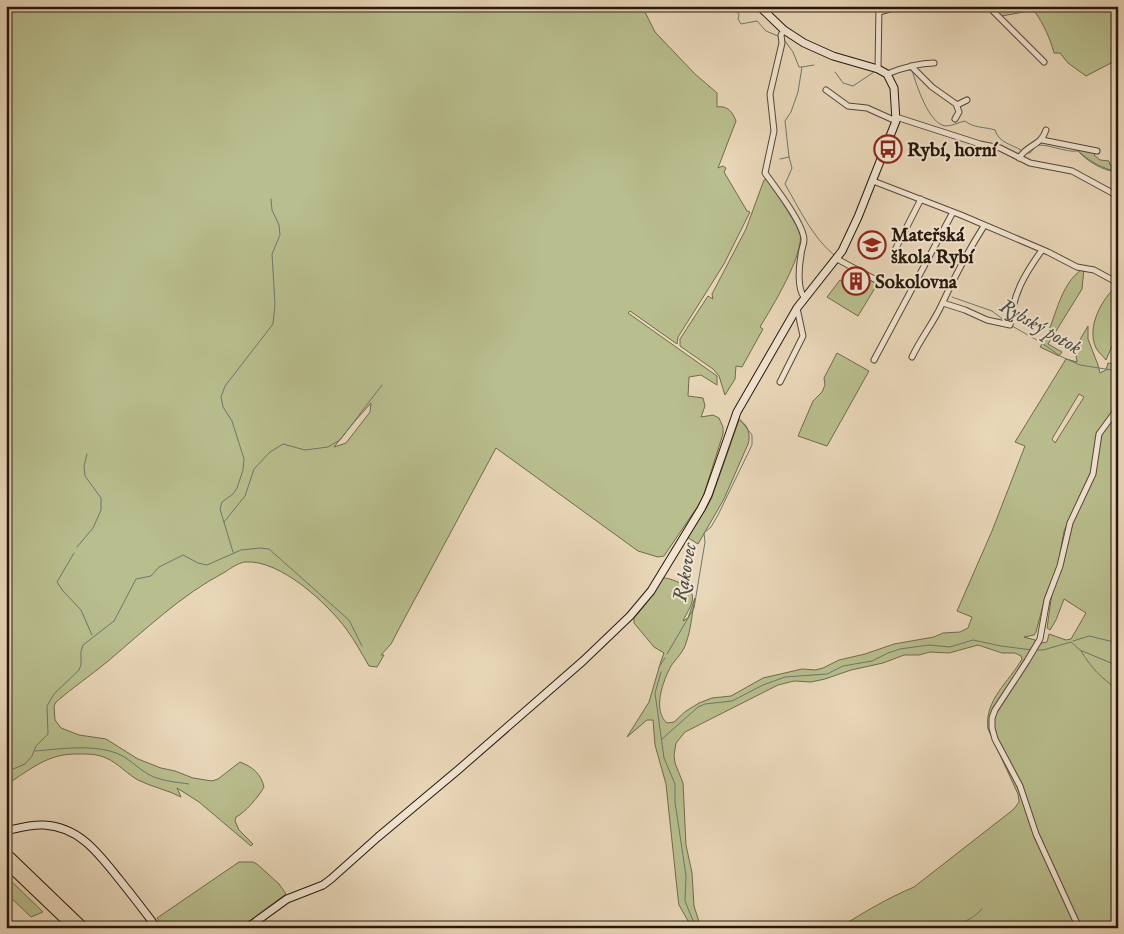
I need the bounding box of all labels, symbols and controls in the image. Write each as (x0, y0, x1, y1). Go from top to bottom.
bus stop icon: Rybí, horní (873, 134, 903, 164)
place label: Rybí, horní (907, 139, 999, 163)
place label: Mateřská škola Rybí (891, 224, 976, 270)
school or university icon: Mateřská škola Rybí (857, 230, 887, 260)
building icon: Sokolovna (841, 266, 871, 296)
place label: Sokolovna (875, 271, 958, 295)
water label: Rybský potok (995, 294, 1086, 361)
water label: Rakovec (668, 540, 703, 604)

